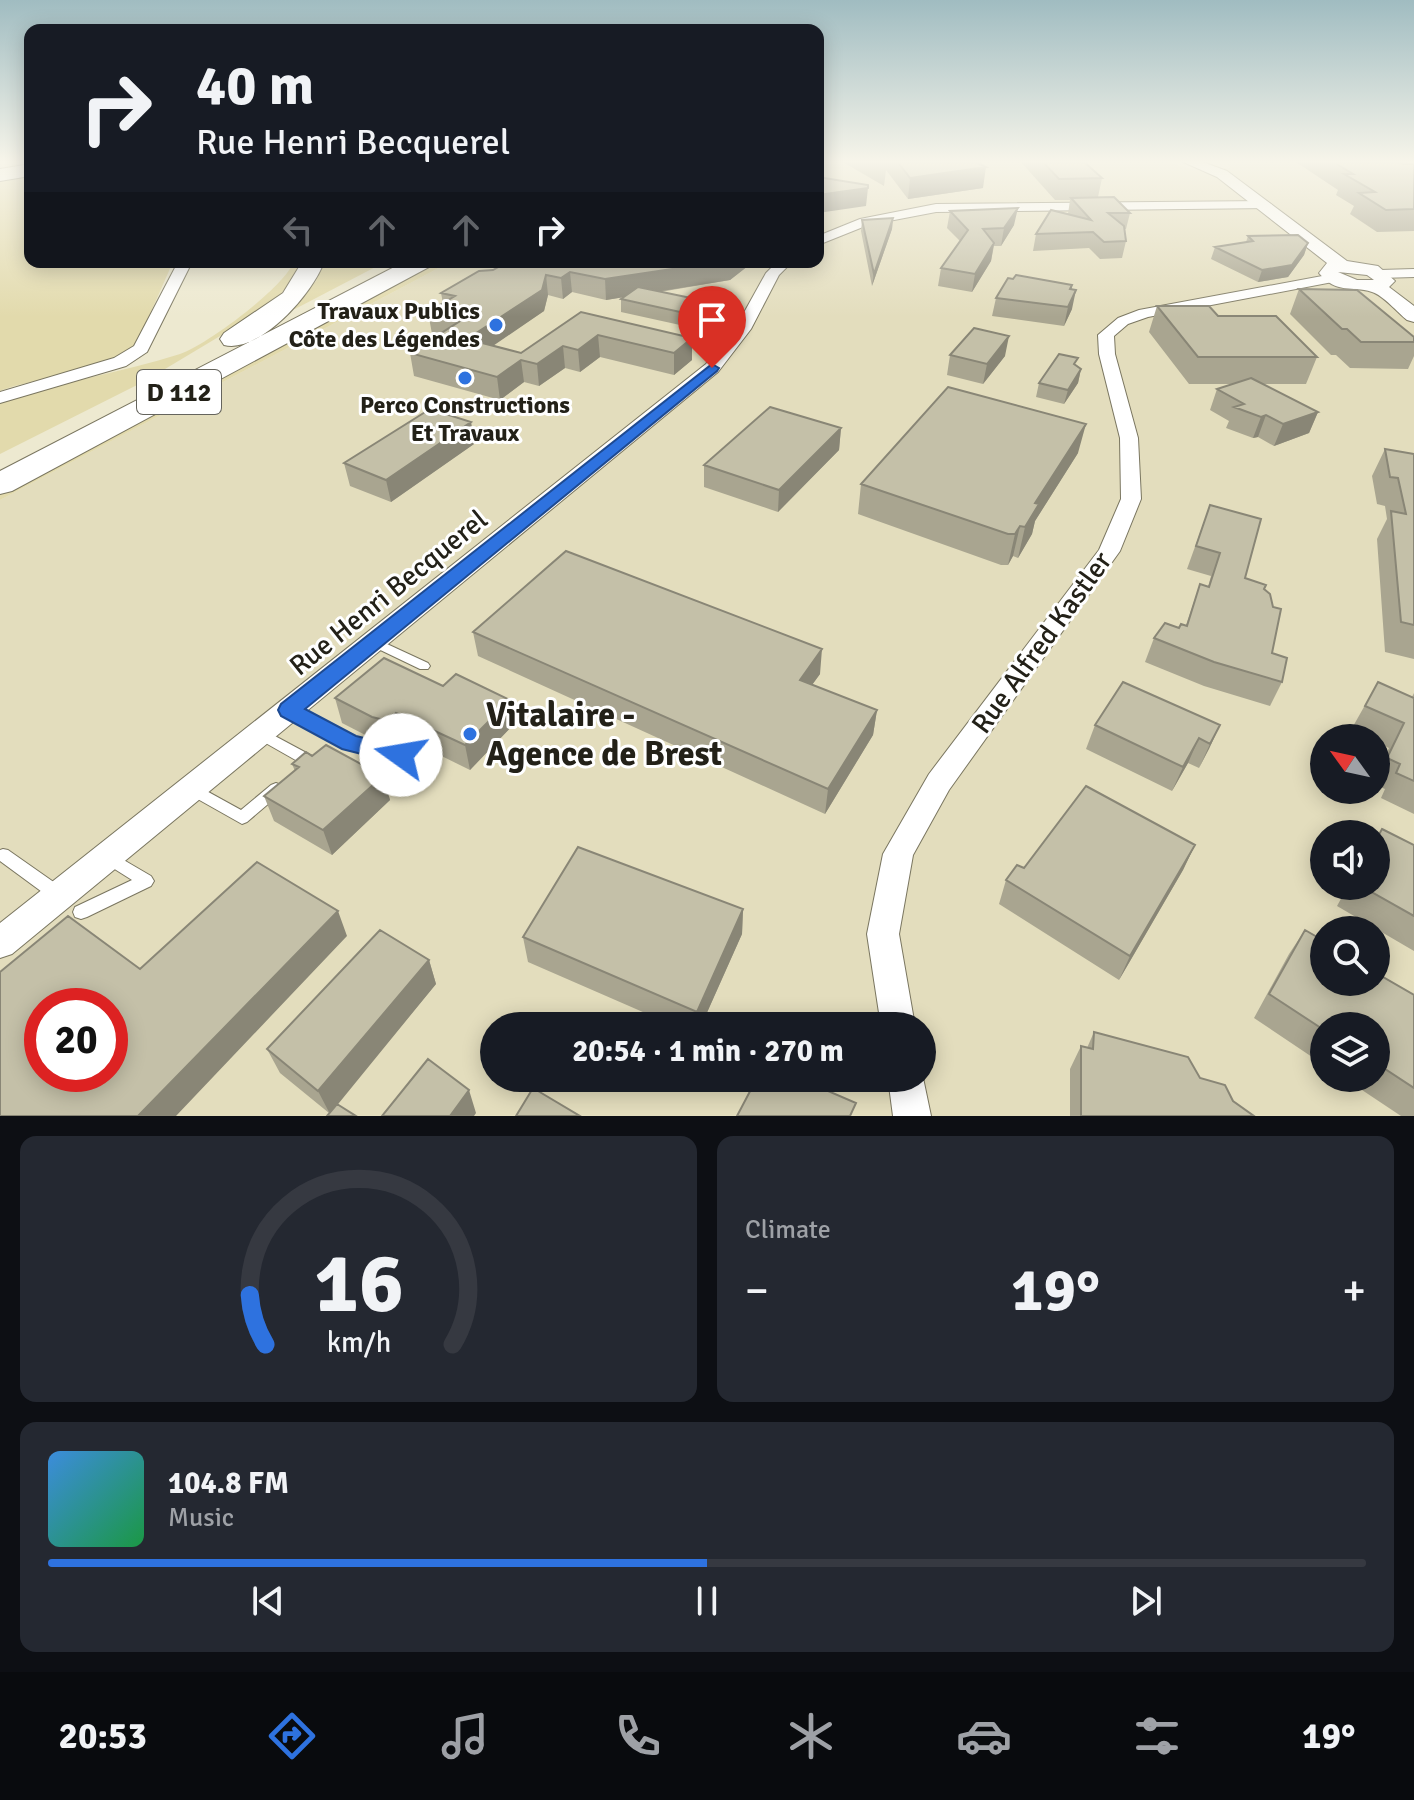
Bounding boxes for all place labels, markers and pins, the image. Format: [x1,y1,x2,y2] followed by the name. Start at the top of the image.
[678,286,746,368] pin
[289,296,480,354] place label: Travaux Publics Côte des Légendes
[487,316,505,334] marker: Travaux Publics Côte des Légendes
[456,369,474,387] marker: Perco Constructions Et Travaux
[360,390,570,448] place label: Perco Constructions Et Travaux
[486,694,723,775] place label: Vitalaire - Agence de Brest
[461,725,479,743] marker: Vitalaire - Agence de Brest

